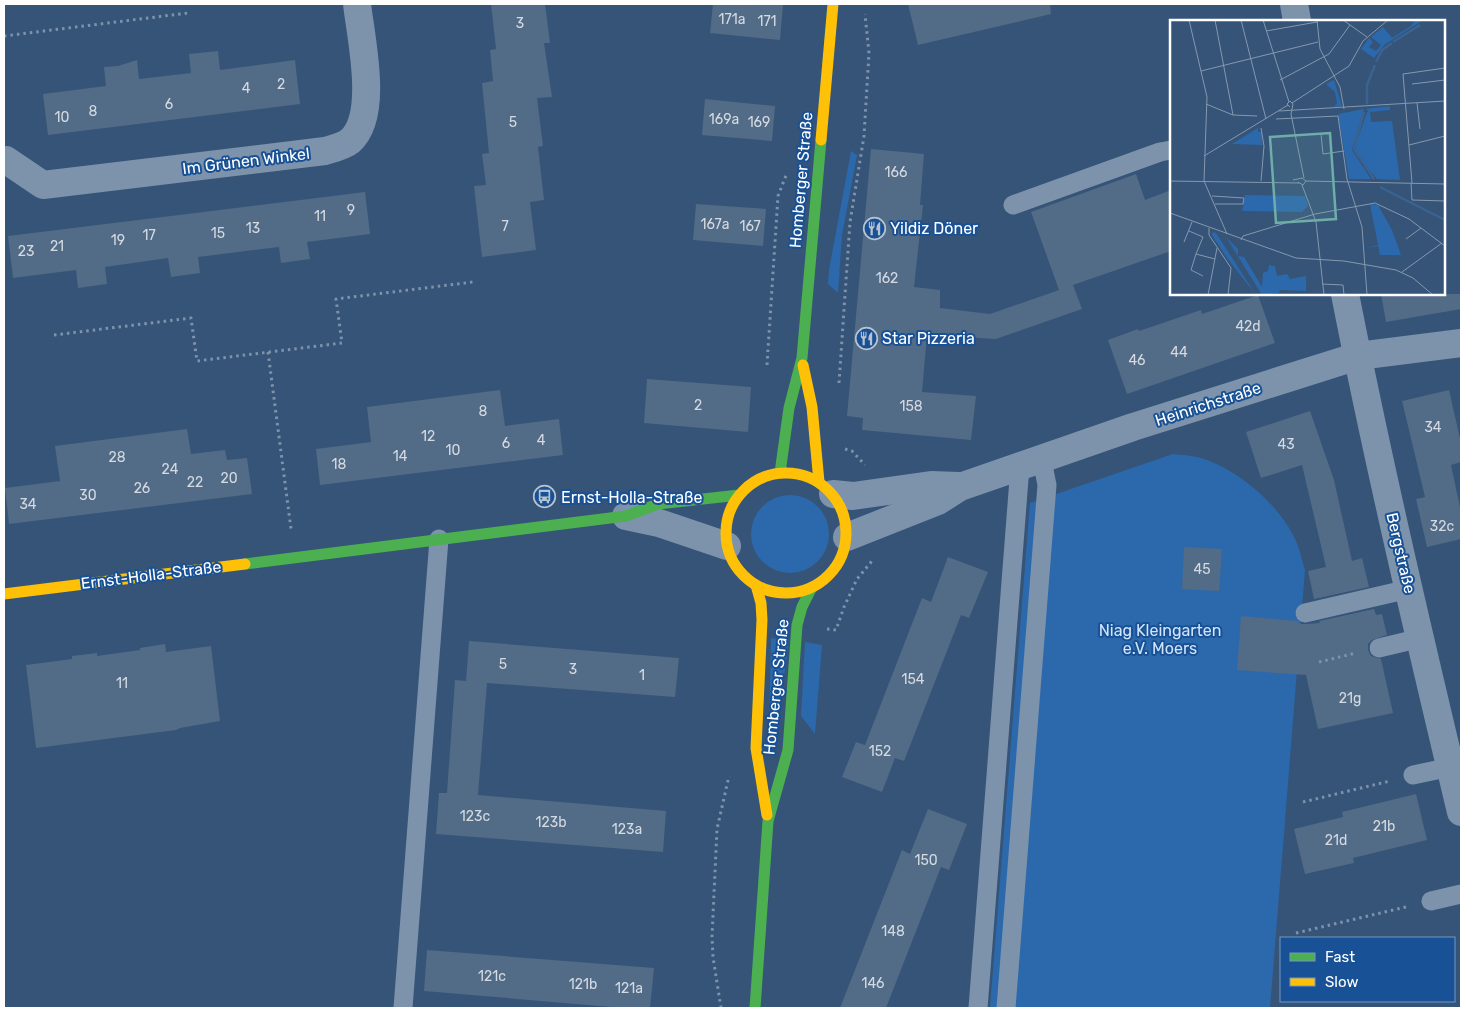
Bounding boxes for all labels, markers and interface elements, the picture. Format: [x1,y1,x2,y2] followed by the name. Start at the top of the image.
[719,11,745,28] house number: 171a
[757,13,777,30] house number: 171
[516,15,524,32] house number: 3
[1170,20,1445,295] inset map
[277,76,285,93] house number: 2
[242,80,251,97] house number: 4
[165,96,173,113] house number: 6
[89,103,98,120] house number: 8
[55,109,70,126] house number: 10
[709,111,739,128] house number: 169a
[786,111,816,249] street label: Homberger Straße
[509,114,517,131] house number: 5
[748,114,770,131] house number: 169
[181,144,311,178] street label: Im Grünen Winkel
[885,164,907,181] house number: 166
[347,202,355,219] house number: 9
[314,208,326,225] house number: 11
[701,216,729,233] house number: 167a
[862,216,886,240] restaurant icon: Yildiz Döner
[501,218,509,235] house number: 7
[739,218,761,235] house number: 167
[890,219,978,238] place label: Yildiz Döner
[246,220,260,237] house number: 13
[211,225,225,242] house number: 15
[142,227,156,244] house number: 17
[111,232,125,249] house number: 19
[50,238,64,255] house number: 21
[18,243,34,260] house number: 23
[876,270,898,287] house number: 162
[1235,318,1261,335] house number: 42d
[854,326,878,350] restaurant icon: Star Pizzeria
[882,329,975,348] place label: Star Pizzeria
[1170,344,1188,361] house number: 44
[1128,352,1146,369] house number: 46
[1153,378,1263,430] street label: Heinrichstraße
[694,397,702,414] house number: 2
[899,398,923,415] house number: 158
[479,403,488,420] house number: 8
[1424,419,1442,436] house number: 34
[421,428,435,445] house number: 12
[537,432,546,449] house number: 4
[502,435,510,452] house number: 6
[1277,436,1295,453] house number: 43
[446,442,461,459] house number: 10
[393,448,408,465] house number: 14
[108,449,126,466] house number: 28
[332,456,347,473] house number: 18
[162,461,179,478] house number: 24
[220,470,238,487] house number: 20
[187,474,203,491] house number: 22
[134,480,150,497] house number: 26
[533,485,557,509] bus stop icon: Ernst-Holla-Straße
[79,487,97,504] house number: 30
[561,488,702,507] place label: Ernst-Holla-Straße
[19,496,37,513] house number: 34
[1382,511,1420,595] street label: Bergstraße
[1430,518,1454,535] house number: 32c
[80,557,222,593] street label: Ernst-Holla-Straße
[1193,561,1211,578] house number: 45
[759,618,793,756] street label: Homberger Straße
[1099,621,1221,658] park label: Niag Kleingarten e.V. Moers
[499,656,507,673] house number: 5
[569,661,577,678] house number: 3
[639,667,645,684] house number: 1
[901,671,925,688] house number: 154
[116,675,128,692] house number: 11
[1339,690,1361,707] house number: 21g
[869,743,891,760] house number: 152
[460,808,490,825] house number: 123c
[536,814,566,831] house number: 123b
[1373,818,1395,835] house number: 21b
[612,821,642,838] house number: 123a
[1325,832,1347,849] house number: 21d
[914,852,938,869] house number: 150
[881,923,905,940] house number: 148
[1280,937,1455,1002] legend
[1325,948,1355,966] text: Fast
[478,968,506,985] house number: 121c
[1325,973,1358,991] text: Slow
[861,975,885,992] house number: 146
[569,976,597,993] house number: 121b
[615,980,643,997] house number: 121a

